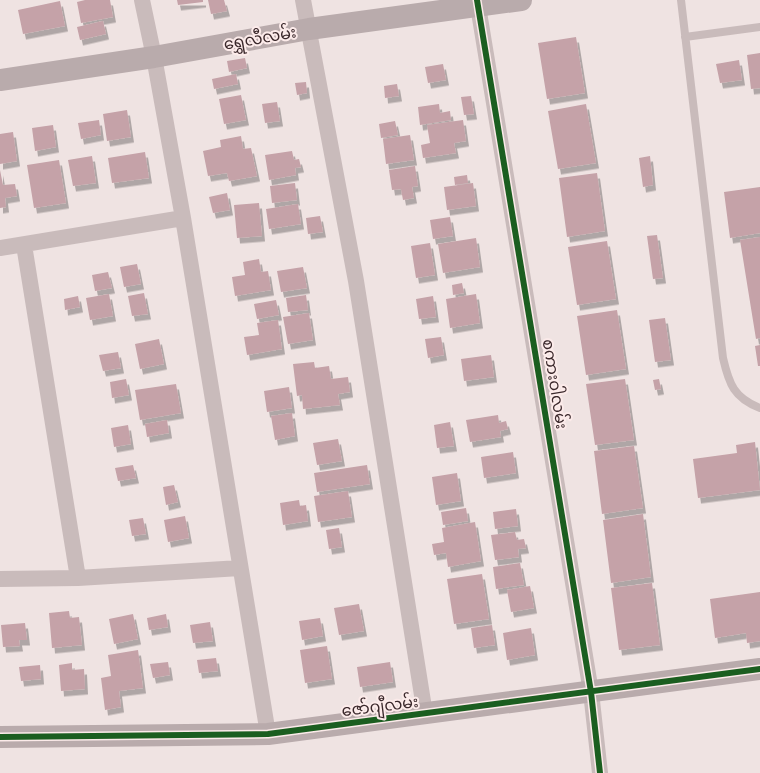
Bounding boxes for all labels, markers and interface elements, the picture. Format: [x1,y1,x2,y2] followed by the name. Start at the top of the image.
[222,20,298,58] street label: ရွှေလီလမ်း
[538,337,573,430] street label: စကားဝါလမ်း
[340,690,420,724] street label: ဇော်ဂျီလမ်း

